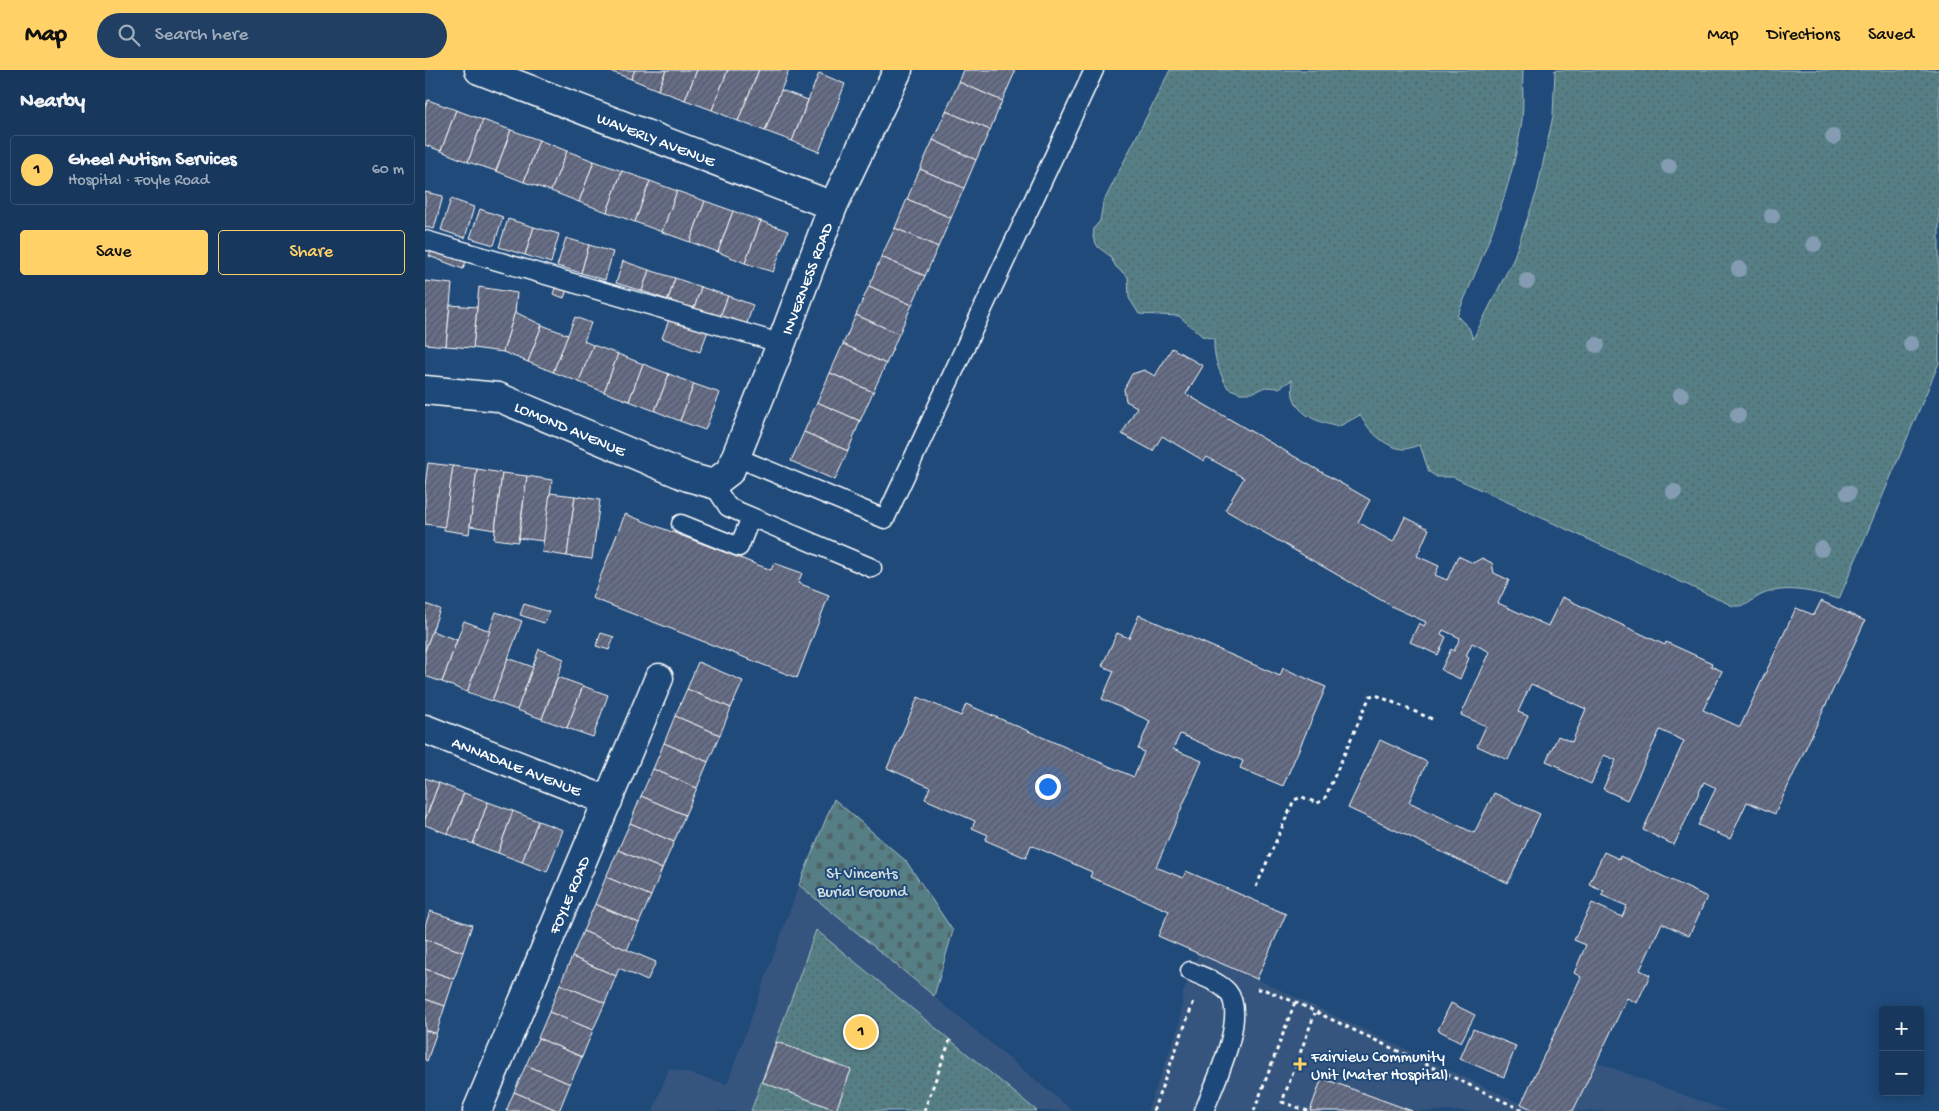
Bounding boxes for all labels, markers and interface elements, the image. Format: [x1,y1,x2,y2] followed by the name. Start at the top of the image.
[97,13,447,58] search box
[25,21,67,50] text: Map
[115,21,143,49] icon: search
[155,24,248,47] text: Search here
[1707,25,1739,46] text: Map
[1767,25,1840,46] text: Directions
[1868,25,1914,46] text: Saved
[20,90,85,115] text: Nearby
[593,110,718,173] street label: WAVERLY AVENUE
[68,149,237,172] text: Gheel Autism Services
[34,161,40,180] text: 1
[372,161,404,180] text: 60 m
[68,172,209,191] text: Hospital · Foyle Road
[779,220,839,338] street label: INVERNESS ROAD
[20,230,208,275] button: Save
[218,230,405,275] button: Share
[511,399,629,463] street label: LOMOND AVENUE
[449,735,584,803] street label: ANNADALE AVENUE
[1035,774,1061,800] your location
[546,853,596,938] street label: FOYLE ROAD
[816,866,908,903] park label: St Vincents Burial Ground
[1879,1006,1924,1096] map controls
[1879,1006,1924,1051] button: +
[845,1013,877,1051] pin: 1
[1310,1049,1449,1086] place label: Fairview Community Unit (Mater Hospital)
[1879,1051,1924,1096] button: −
[1293,1057,1307,1071] marker: Fairview Community Unit (Mater Hospital)

